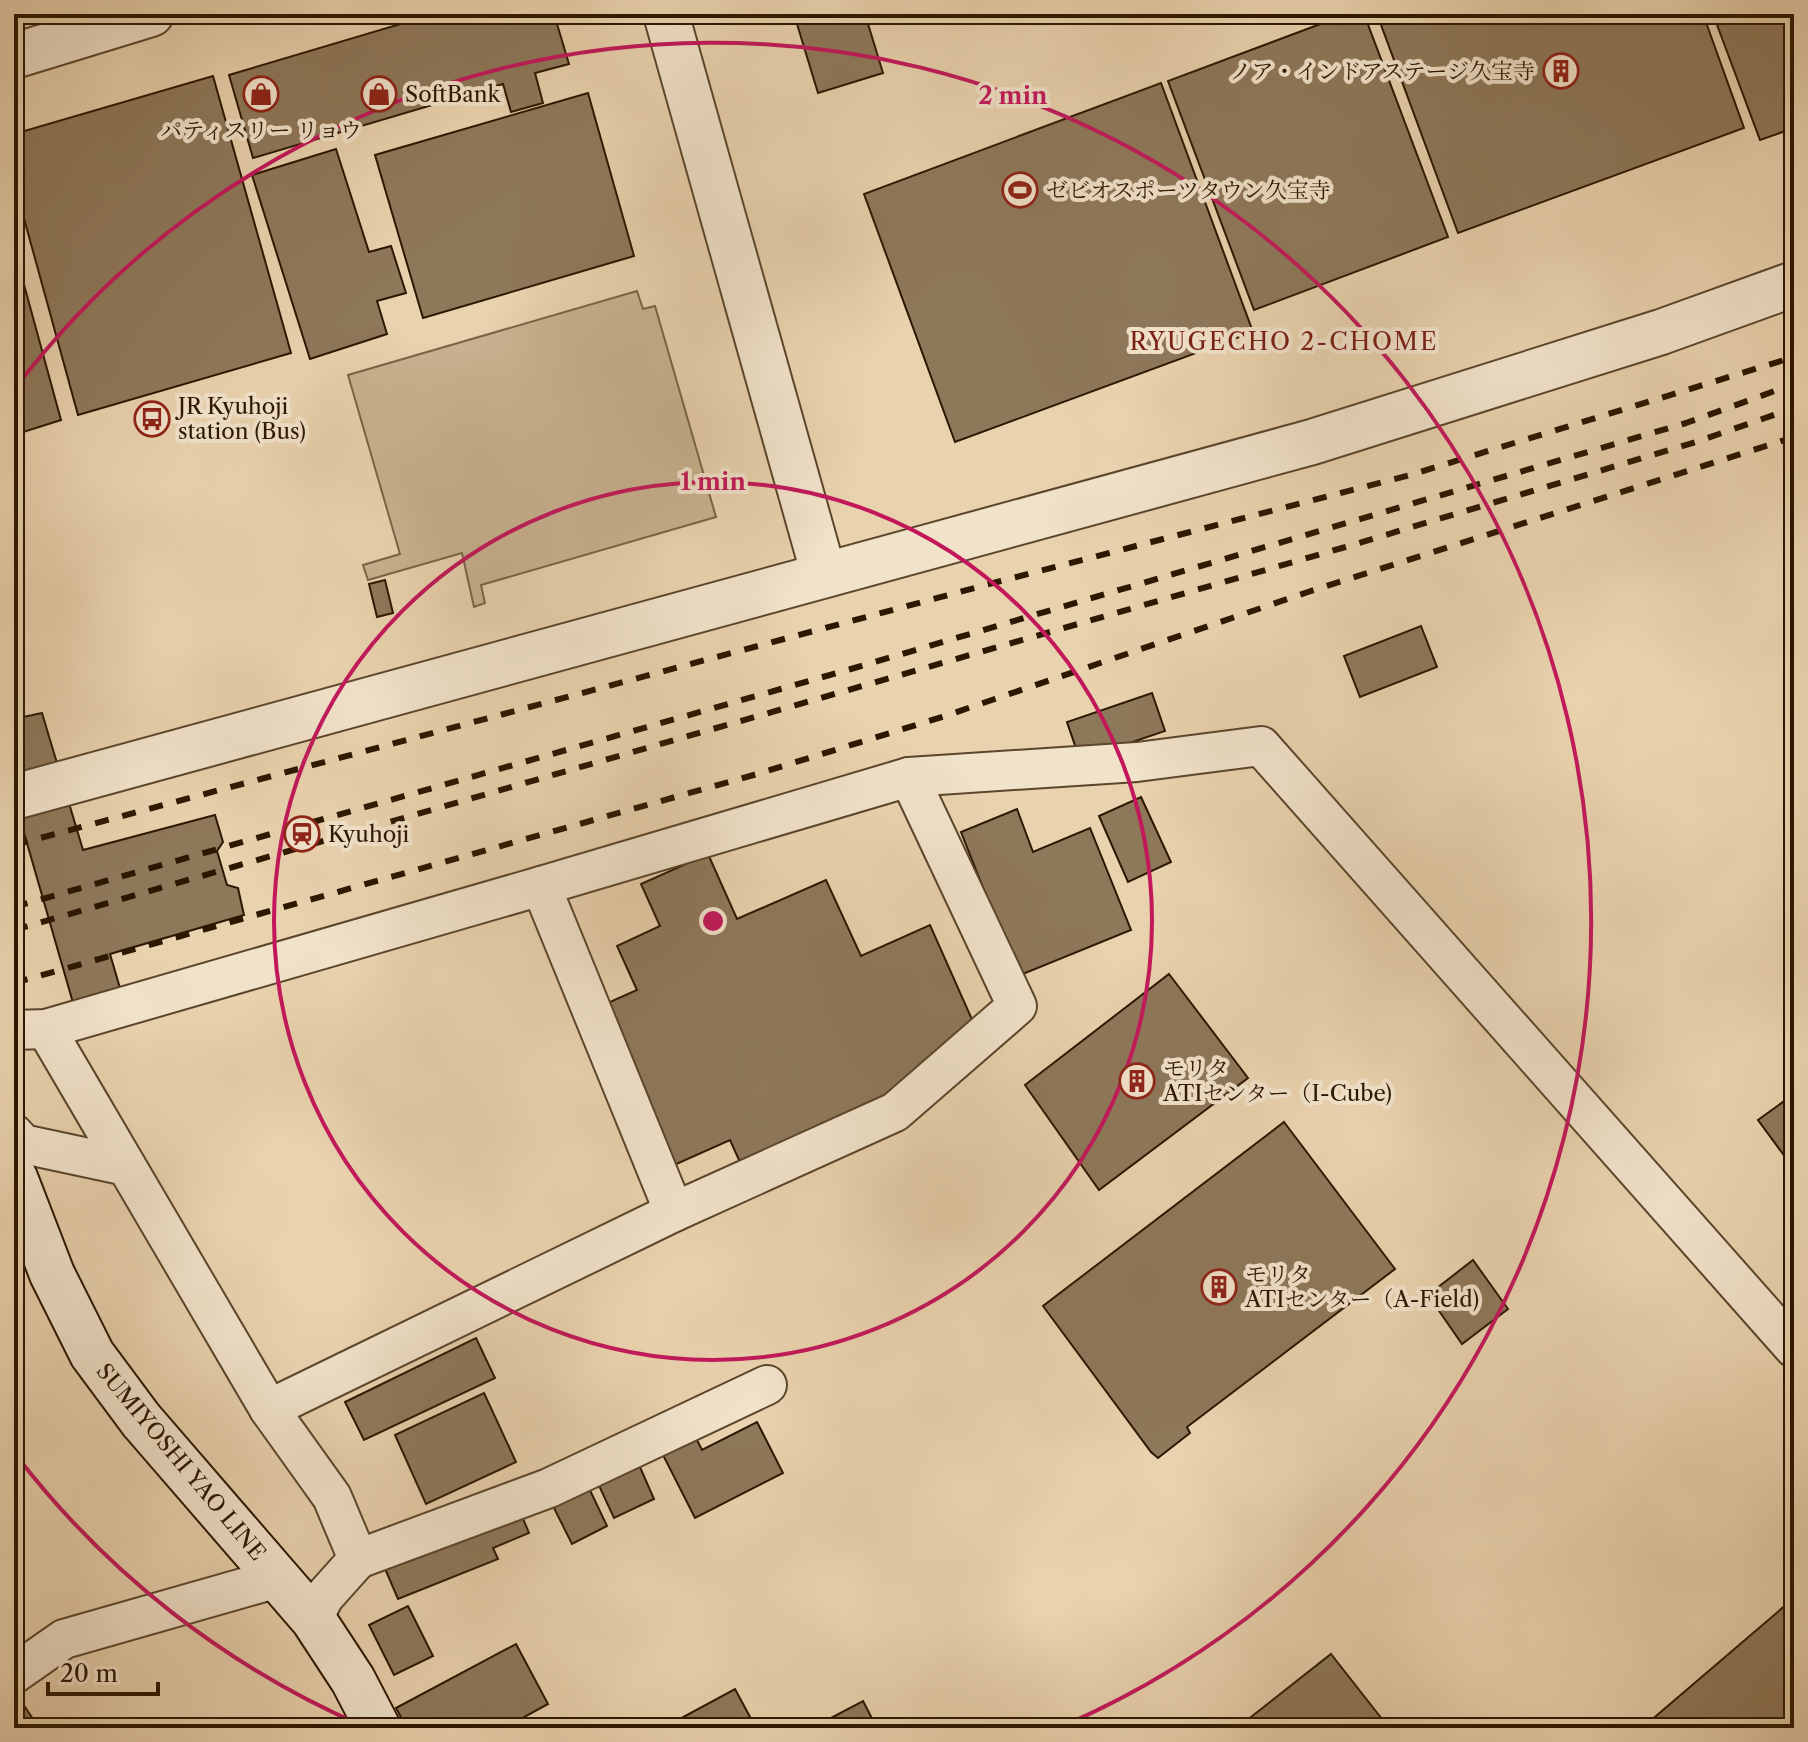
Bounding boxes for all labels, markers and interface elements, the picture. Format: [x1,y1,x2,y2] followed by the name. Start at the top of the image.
[1542,52,1580,90] building icon: ノア・インドアステージ久宝寺
[1229,58,1535,85] place label: ノア・インドアステージ久宝寺
[242,75,280,113] shop icon: パティスリー リョウ
[360,75,398,113] shop icon: SoftBank
[405,81,502,108] place label: SoftBank
[978,81,1048,110] text: 2 min
[160,117,362,144] place label: パティスリー リョウ
[1001,171,1039,209] sports icon: ゼビオスポーツタウン久宝寺
[1046,177,1331,204] place label: ゼビオスポーツタウン久宝寺
[1129,327,1439,356] district label: RYUGECHO 2-CHOME
[175,393,306,445] place label: JR Kyuhoji station (Bus)
[133,400,171,438] bus stop icon: JR Kyuhoji station (Bus)
[680,467,746,496] text: 1 min
[283,815,321,853] station icon: Kyuhoji
[328,821,409,848] place label: Kyuhoji
[699,907,727,935] centre of rings
[1162,1055,1392,1107] place label: モリタ ATIセンター（I-Cube)
[1118,1062,1156,1100] building icon: モリタ ATIセンター（I-Cube)
[1244,1261,1479,1313] place label: モリタ ATIセンター（A-Field)
[1200,1268,1238,1306] building icon: モリタ ATIセンター（A-Field)
[91,1358,271,1566] street label: SUMIYOSHI YAO LINE
[48,1646,158,1696] scale bar
[60,1659,118,1688] text: 20 m

